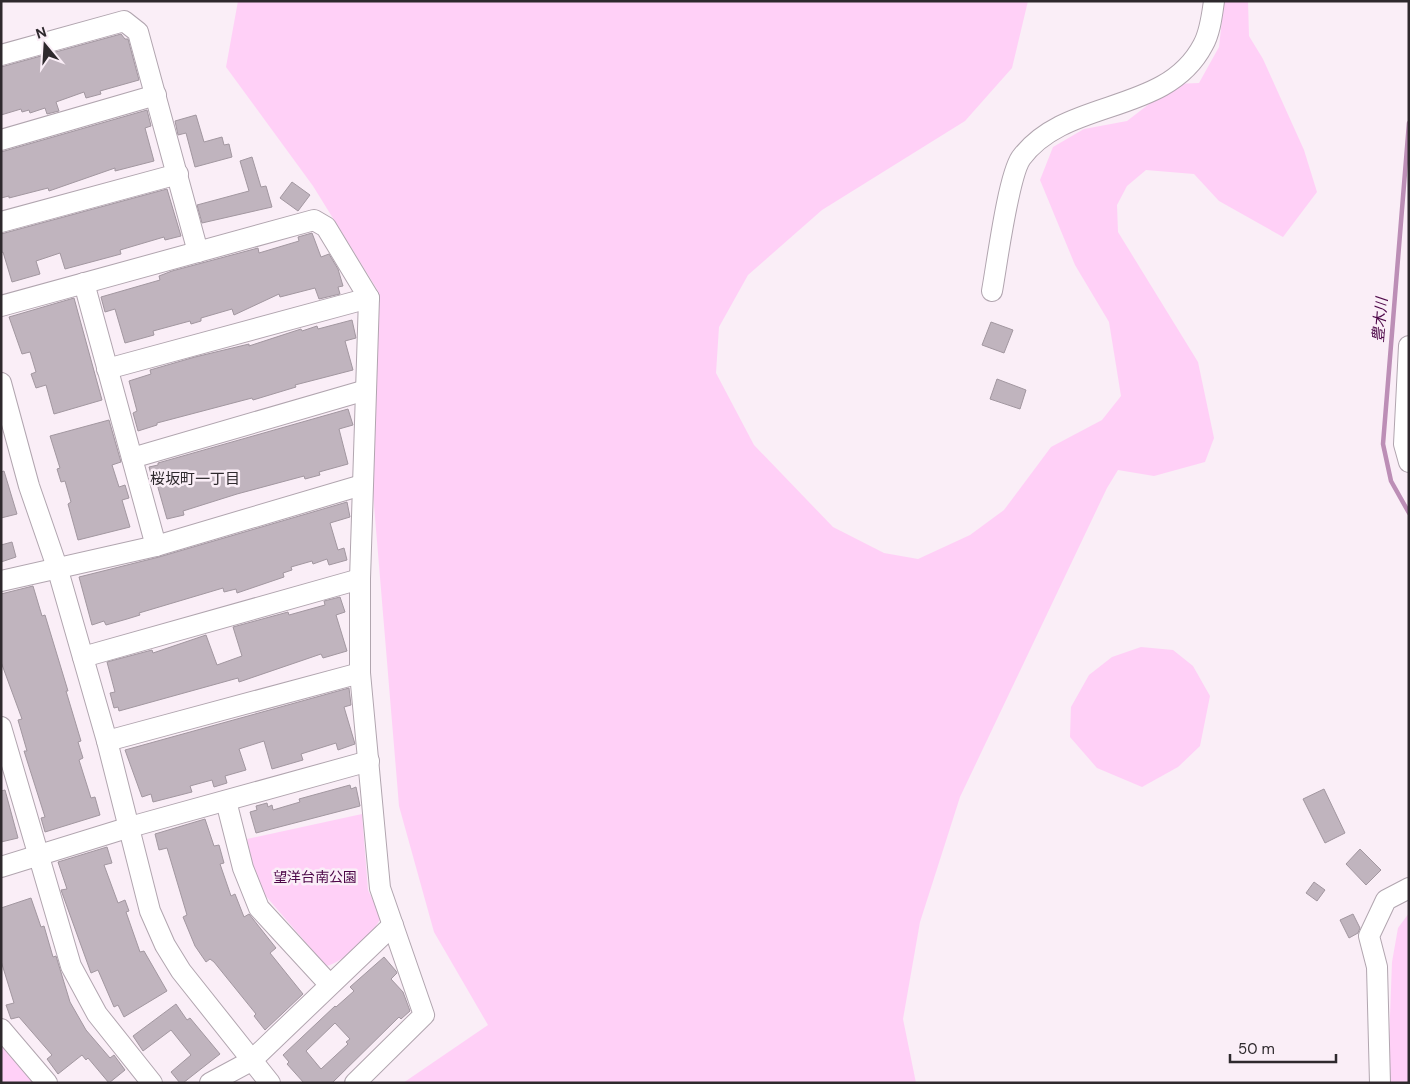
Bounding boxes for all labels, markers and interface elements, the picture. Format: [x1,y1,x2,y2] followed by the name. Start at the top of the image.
[20,20,70,70] north arrow
[33,22,49,43] text: N
[1368,295,1392,343] water label: 豊木川
[150,469,240,489] district label: 桜坂町一丁目
[273,868,357,886] park label: 望洋台南公園
[1230,1032,1336,1064] scale bar
[1238,1039,1275,1059] text: 50 m

